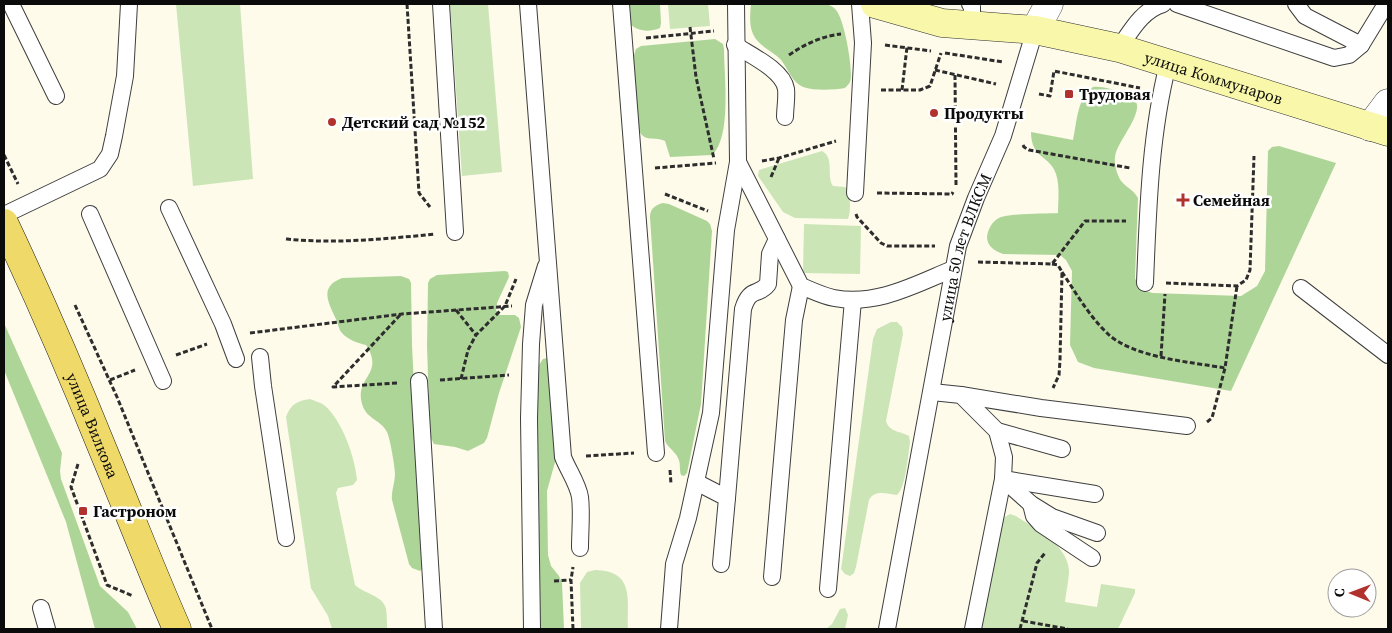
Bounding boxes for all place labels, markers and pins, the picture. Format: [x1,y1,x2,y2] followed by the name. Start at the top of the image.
[1079,83,1151,105] place label: Трудовая
[1063,88,1075,100] marker: Трудовая
[944,102,1024,124] place label: Продукты
[928,107,940,119] marker: Продукты
[342,111,485,133] place label: Детский сад №152
[326,116,338,128] marker: Детский сад №152
[1193,189,1270,211] place label: Семейная
[1177,194,1189,206] marker: Семейная
[93,500,177,522] place label: Гастроном
[77,505,89,517] marker: Гастроном

